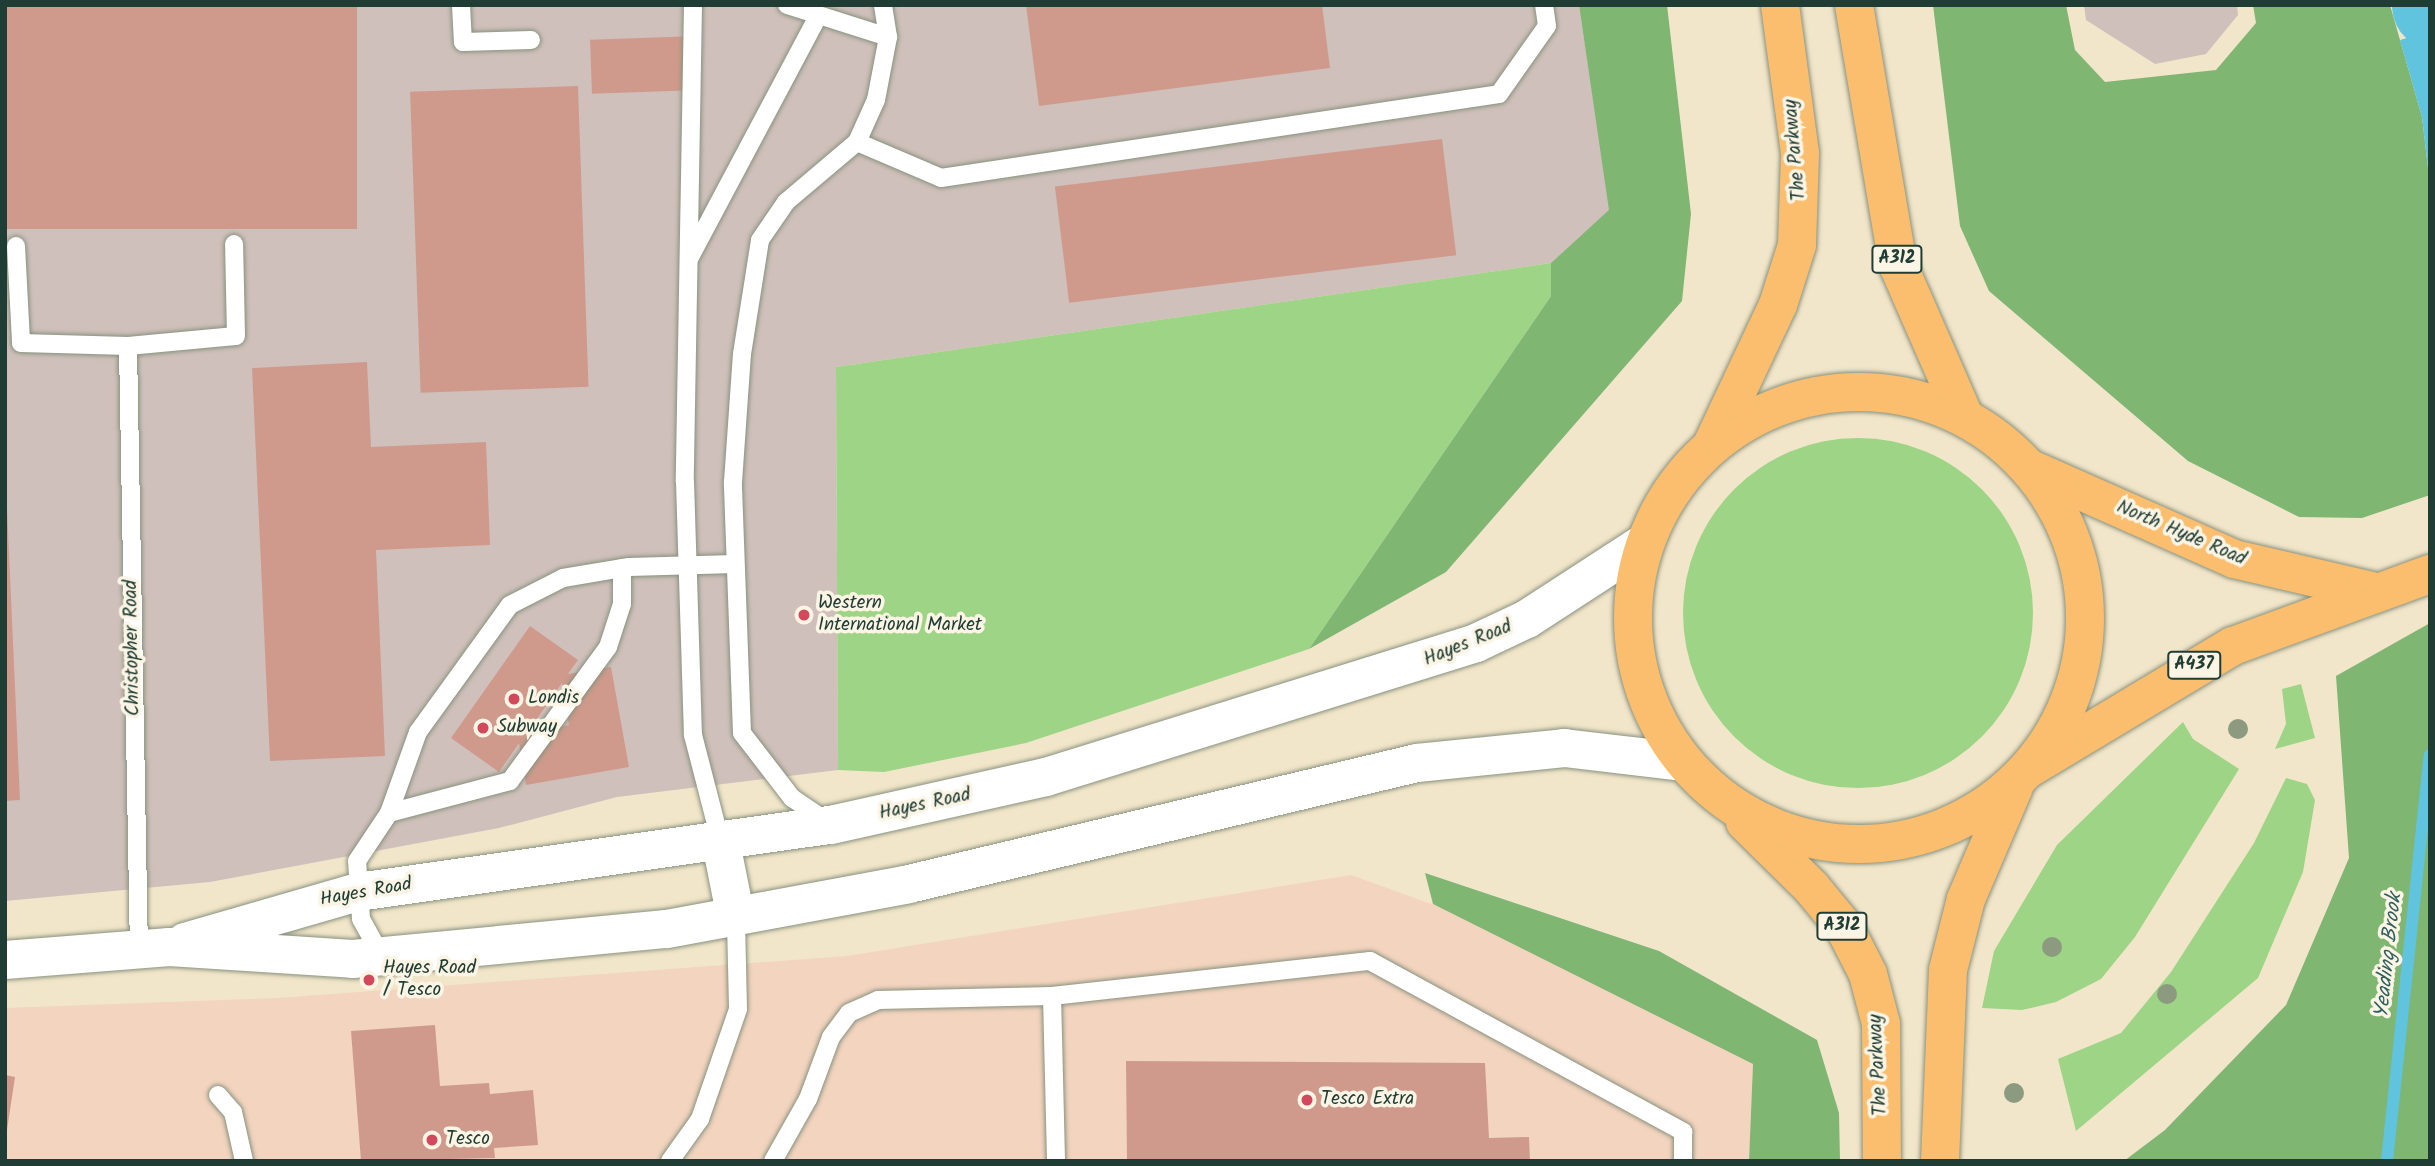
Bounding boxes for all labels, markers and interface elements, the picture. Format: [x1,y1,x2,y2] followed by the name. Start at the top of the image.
[1780,98,1812,202] street label: The Parkway
[1871,244,1923,274] road number: A312
[2113,496,2249,572] street label: North Hyde Road
[120,580,146,716] street label: Christopher Road
[818,593,982,637] place label: Western International Market
[796,607,812,623] marker: Western International Market
[1421,616,1515,672] street label: Hayes Road
[2166,650,2222,680] road number: A437
[528,688,579,710] place label: Londis
[506,691,522,707] marker: Londis
[497,717,557,739] place label: Subway
[475,720,491,736] marker: Subway
[877,784,973,826] street label: Hayes Road
[318,874,414,912] street label: Hayes Road
[2370,892,2408,1020] water label: Yeading Brook
[1816,911,1868,940] road number: A312
[383,958,476,1002] place label: Hayes Road / Tesco
[361,972,377,988] marker: Hayes Road / Tesco
[1865,1014,1893,1116] street label: The Parkway
[1321,1089,1414,1111] place label: Tesco Extra
[1299,1092,1315,1108] marker: Tesco Extra
[446,1129,490,1151] place label: Tesco
[424,1132,440,1148] marker: Tesco

